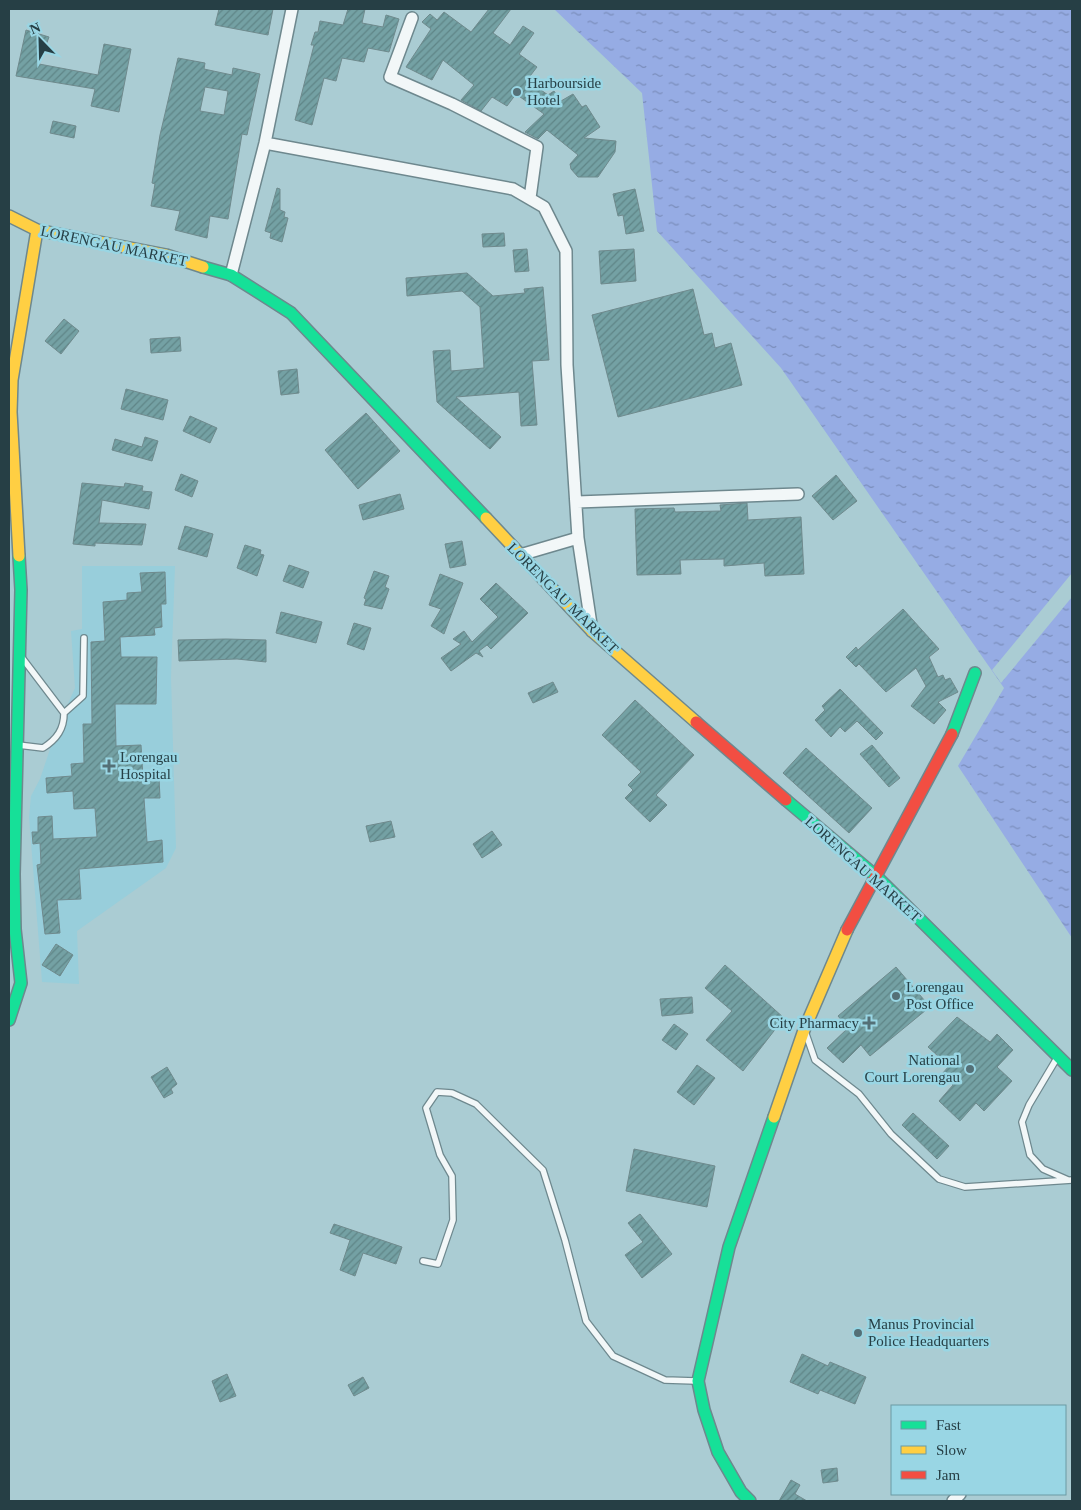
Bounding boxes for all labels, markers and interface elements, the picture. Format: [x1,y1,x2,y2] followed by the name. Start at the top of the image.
[15,15,65,65] north arrow
[28,20,43,37] text: N
[527,75,601,108] place label: Harbourside Hotel
[511,86,523,98] marker: Harbourside Hotel
[39,223,189,269] street label: LORENGAU MARKET
[504,539,622,657] street label: LORENGAU MARKET
[120,749,178,782] place label: Lorengau Hospital
[102,759,116,773] marker: Lorengau Hospital
[802,813,924,925] street label: LORENGAU MARKET
[906,979,974,1012] place label: Lorengau Post Office
[890,990,902,1002] marker: Lorengau Post Office
[769,1015,859,1031] place label: City Pharmacy
[863,1017,875,1029] marker: City Pharmacy
[865,1052,961,1085] place label: National Court Lorengau
[964,1063,976,1075] marker: National Court Lorengau
[868,1316,989,1349] place label: Manus Provincial Police Headquarters
[852,1327,864,1339] marker: Manus Provincial Police Headquarters
[891,1405,1066,1495] legend
[936,1417,962,1433] text: Fast
[936,1442,967,1458] text: Slow
[936,1467,960,1483] text: Jam

